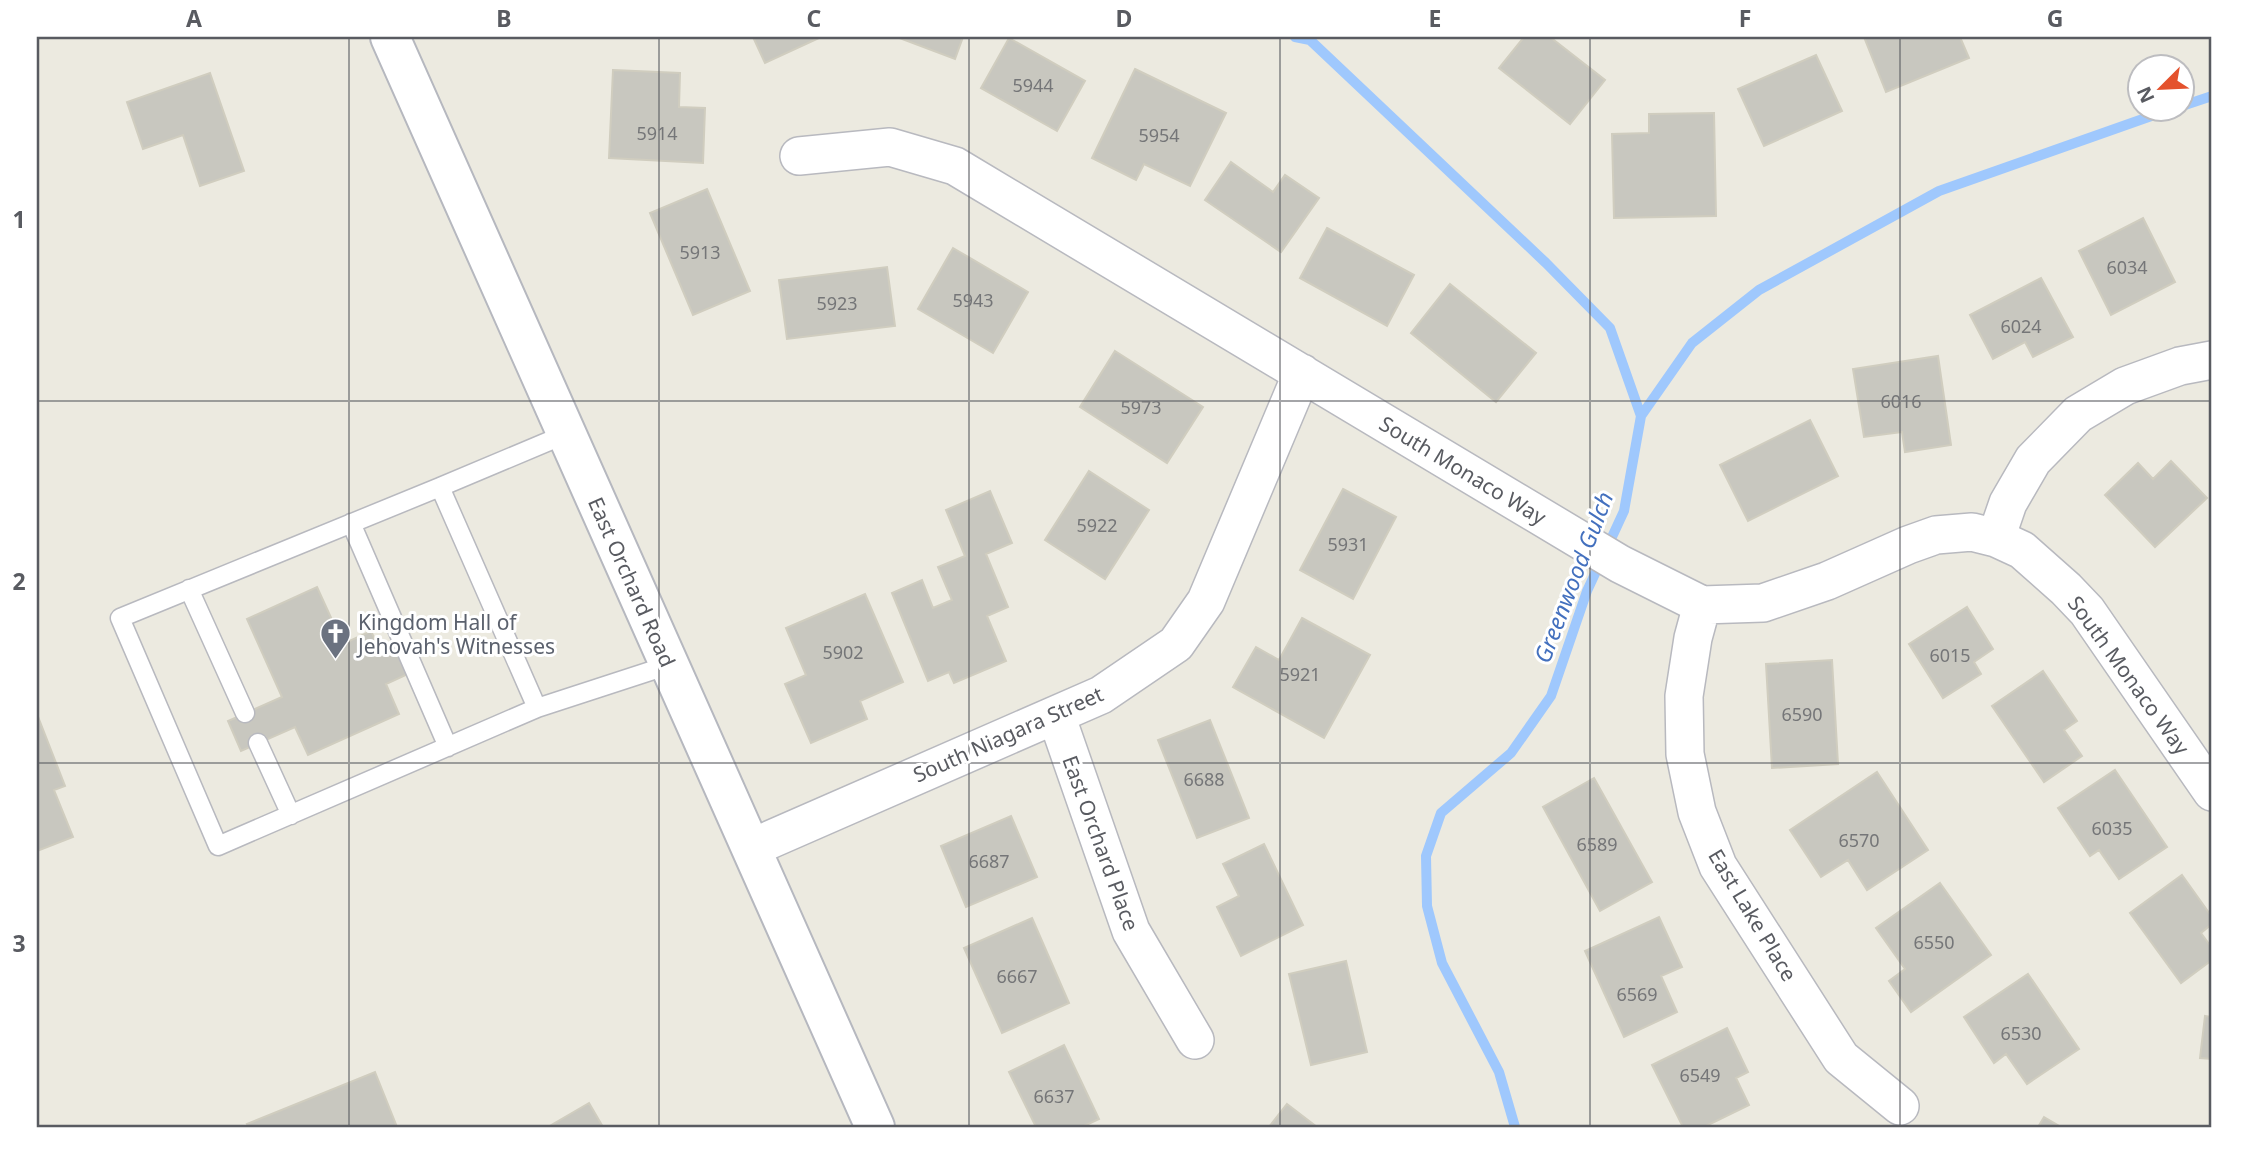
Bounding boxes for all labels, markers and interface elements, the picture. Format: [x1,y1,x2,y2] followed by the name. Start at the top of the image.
[186,2,202,34] text: A
[496,2,512,34] text: B
[807,2,822,34] text: C
[1116,2,1132,34] text: D
[1429,2,1441,34] text: E
[1739,2,1751,34] text: F
[2047,2,2063,34] text: G
[2126,52,2196,122] north arrow
[1012,73,1054,97] house number: 5944
[2130,83,2160,107] text: N
[636,121,678,145] house number: 5914
[1138,123,1180,147] house number: 5954
[12,203,26,235] text: 1
[679,240,721,264] house number: 5913
[2106,255,2148,279] house number: 6034
[952,288,994,312] house number: 5943
[816,291,858,315] house number: 5923
[2000,314,2042,338] house number: 6024
[1880,389,1922,413] house number: 6016
[1120,395,1162,419] house number: 5973
[1375,409,1552,531] street label: South Monaco Way
[1526,487,1620,667] water label: Greenwood Gulch
[582,493,682,671] street label: East Orchard Road
[1076,513,1118,537] house number: 5922
[1327,532,1369,556] house number: 5931
[12,565,26,597] text: 2
[2062,590,2196,760] street label: South Monaco Way
[356,608,555,660] place label: Kingdom Hall of Jehovah's Witnesses
[318,617,352,661] church icon: Kingdom Hall of Jehovah's Witnesses
[822,640,864,664] house number: 5902
[1929,643,1971,667] house number: 6015
[1279,662,1321,686] house number: 5921
[909,679,1108,789] street label: South Niagara Street
[1781,702,1823,726] house number: 6590
[1056,752,1146,934] street label: East Orchard Place
[1183,767,1225,791] house number: 6688
[2091,816,2133,840] house number: 6035
[1838,828,1880,852] house number: 6570
[1576,832,1618,856] house number: 6589
[1702,844,1804,986] street label: East Lake Place
[968,849,1010,873] house number: 6687
[12,927,26,959] text: 3
[1913,930,1955,954] house number: 6550
[996,964,1038,988] house number: 6667
[1616,982,1658,1006] house number: 6569
[2000,1021,2042,1045] house number: 6530
[1679,1063,1721,1087] house number: 6549
[1033,1084,1075,1108] house number: 6637

